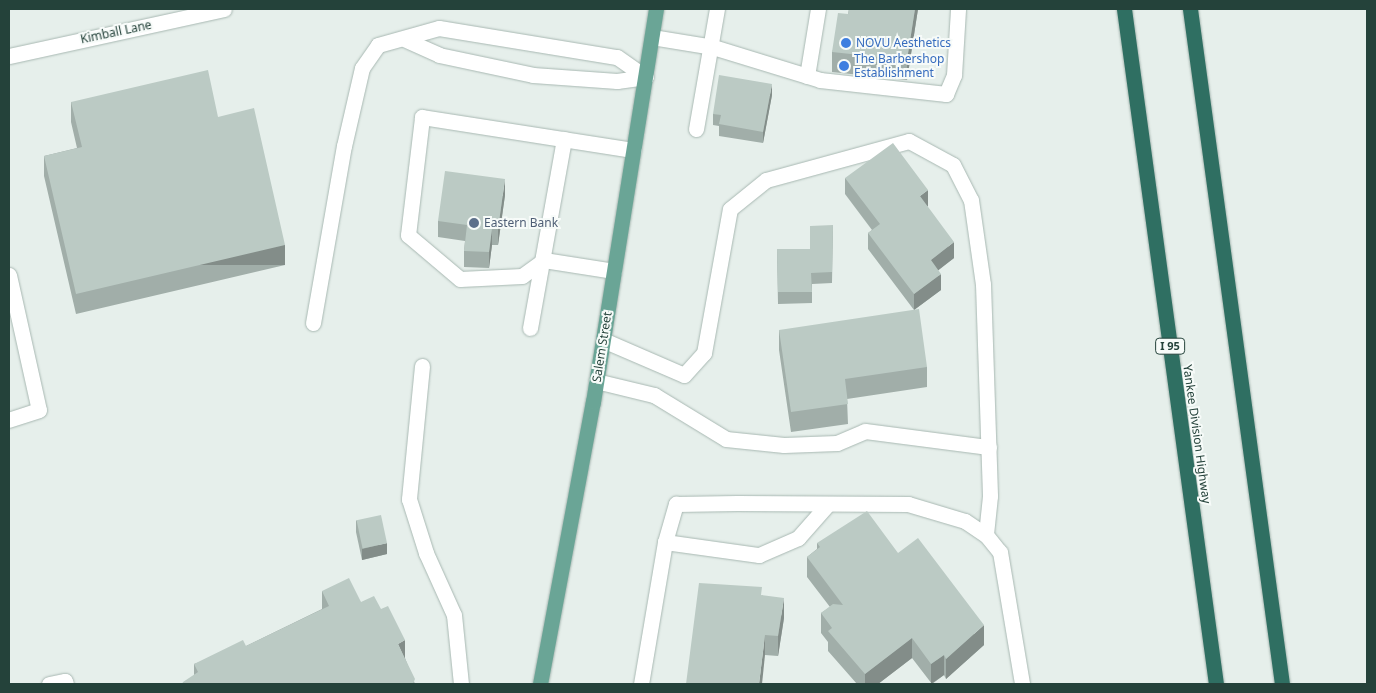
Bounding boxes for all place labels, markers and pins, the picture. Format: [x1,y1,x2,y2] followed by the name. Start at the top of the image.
[856,36,951,50] place label: NOVU Aesthetics
[840,37,852,49] marker: NOVU Aesthetics
[854,52,944,80] place label: The Barbershop Establishment
[838,60,850,72] marker: The Barbershop Establishment
[484,216,558,230] place label: Eastern Bank
[468,217,480,229] marker: Eastern Bank

